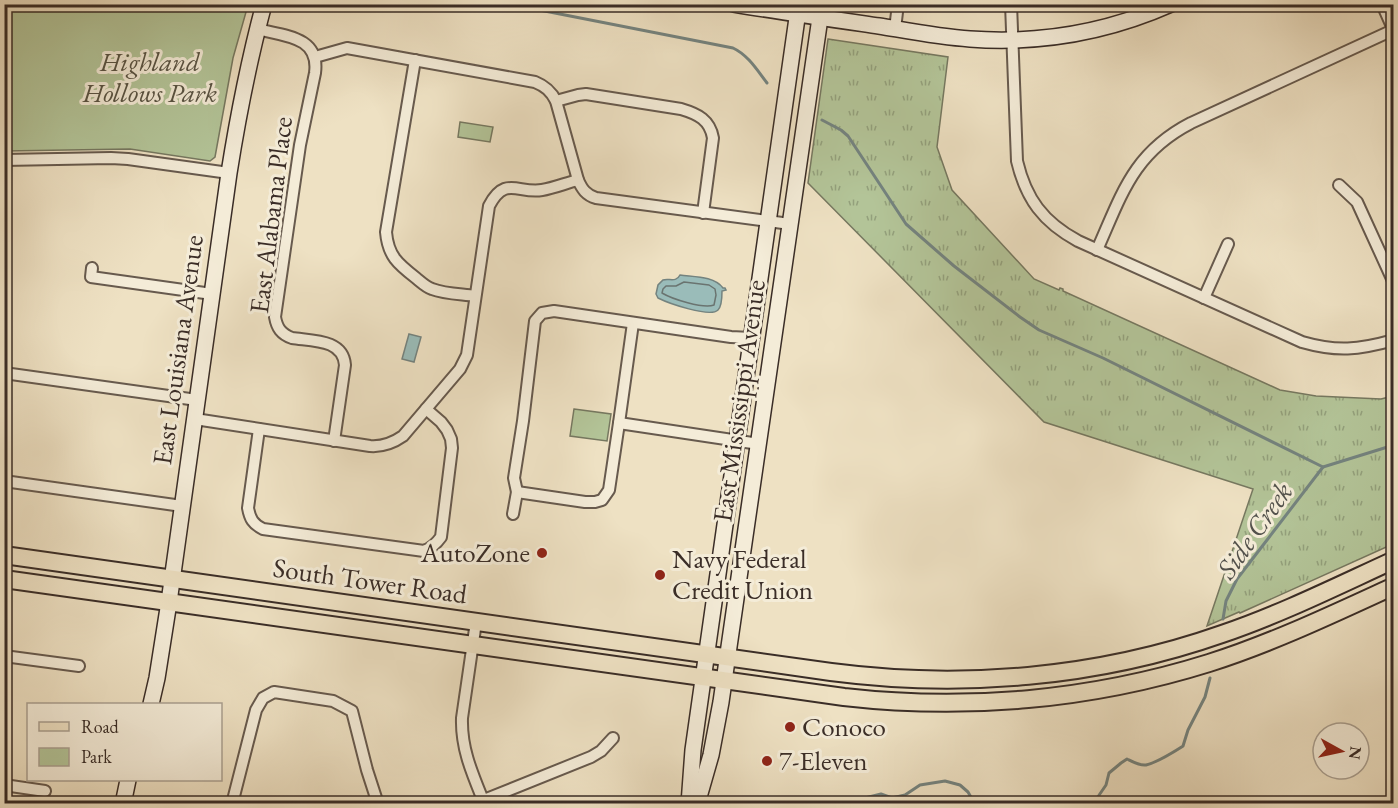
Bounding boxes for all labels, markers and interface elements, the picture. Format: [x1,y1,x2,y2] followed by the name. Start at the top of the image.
[82,44,217,110] park label: Highland Hollows Park
[241,114,300,315] street label: East Alabama Place
[144,233,211,467] street label: East Louisiana Avenue
[704,277,773,524] street label: East Mississippi Avenue
[1207,475,1300,586] water label: Side Creek
[420,535,530,570] place label: AutoZone
[672,541,813,607] place label: Navy Federal Credit Union
[535,546,549,560] marker: AutoZone
[271,550,470,611] street label: South Tower Road
[653,568,667,582] marker: Navy Federal Credit Union
[27,703,222,781] legend
[802,709,886,744] place label: Conoco
[81,715,120,738] text: Road
[783,720,797,734] marker: Conoco
[1311,721,1371,781] north arrow
[779,743,868,778] place label: 7-Eleven
[81,745,112,768] text: Park
[1344,745,1367,761] text: N
[760,754,774,768] marker: 7-Eleven

